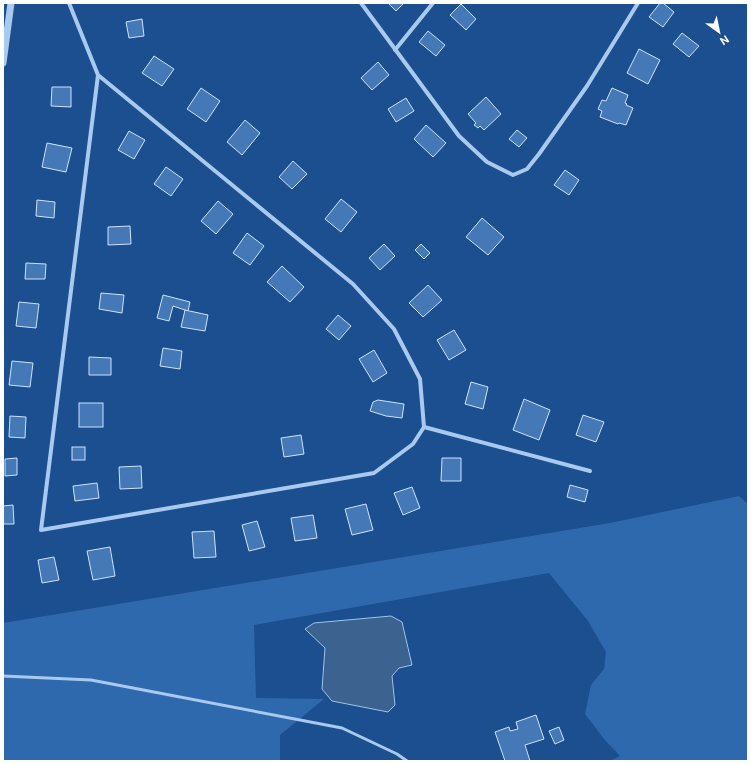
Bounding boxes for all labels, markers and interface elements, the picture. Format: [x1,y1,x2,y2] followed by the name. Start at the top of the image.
[699,12,739,52] north arrow
[717,32,732,48] text: N

